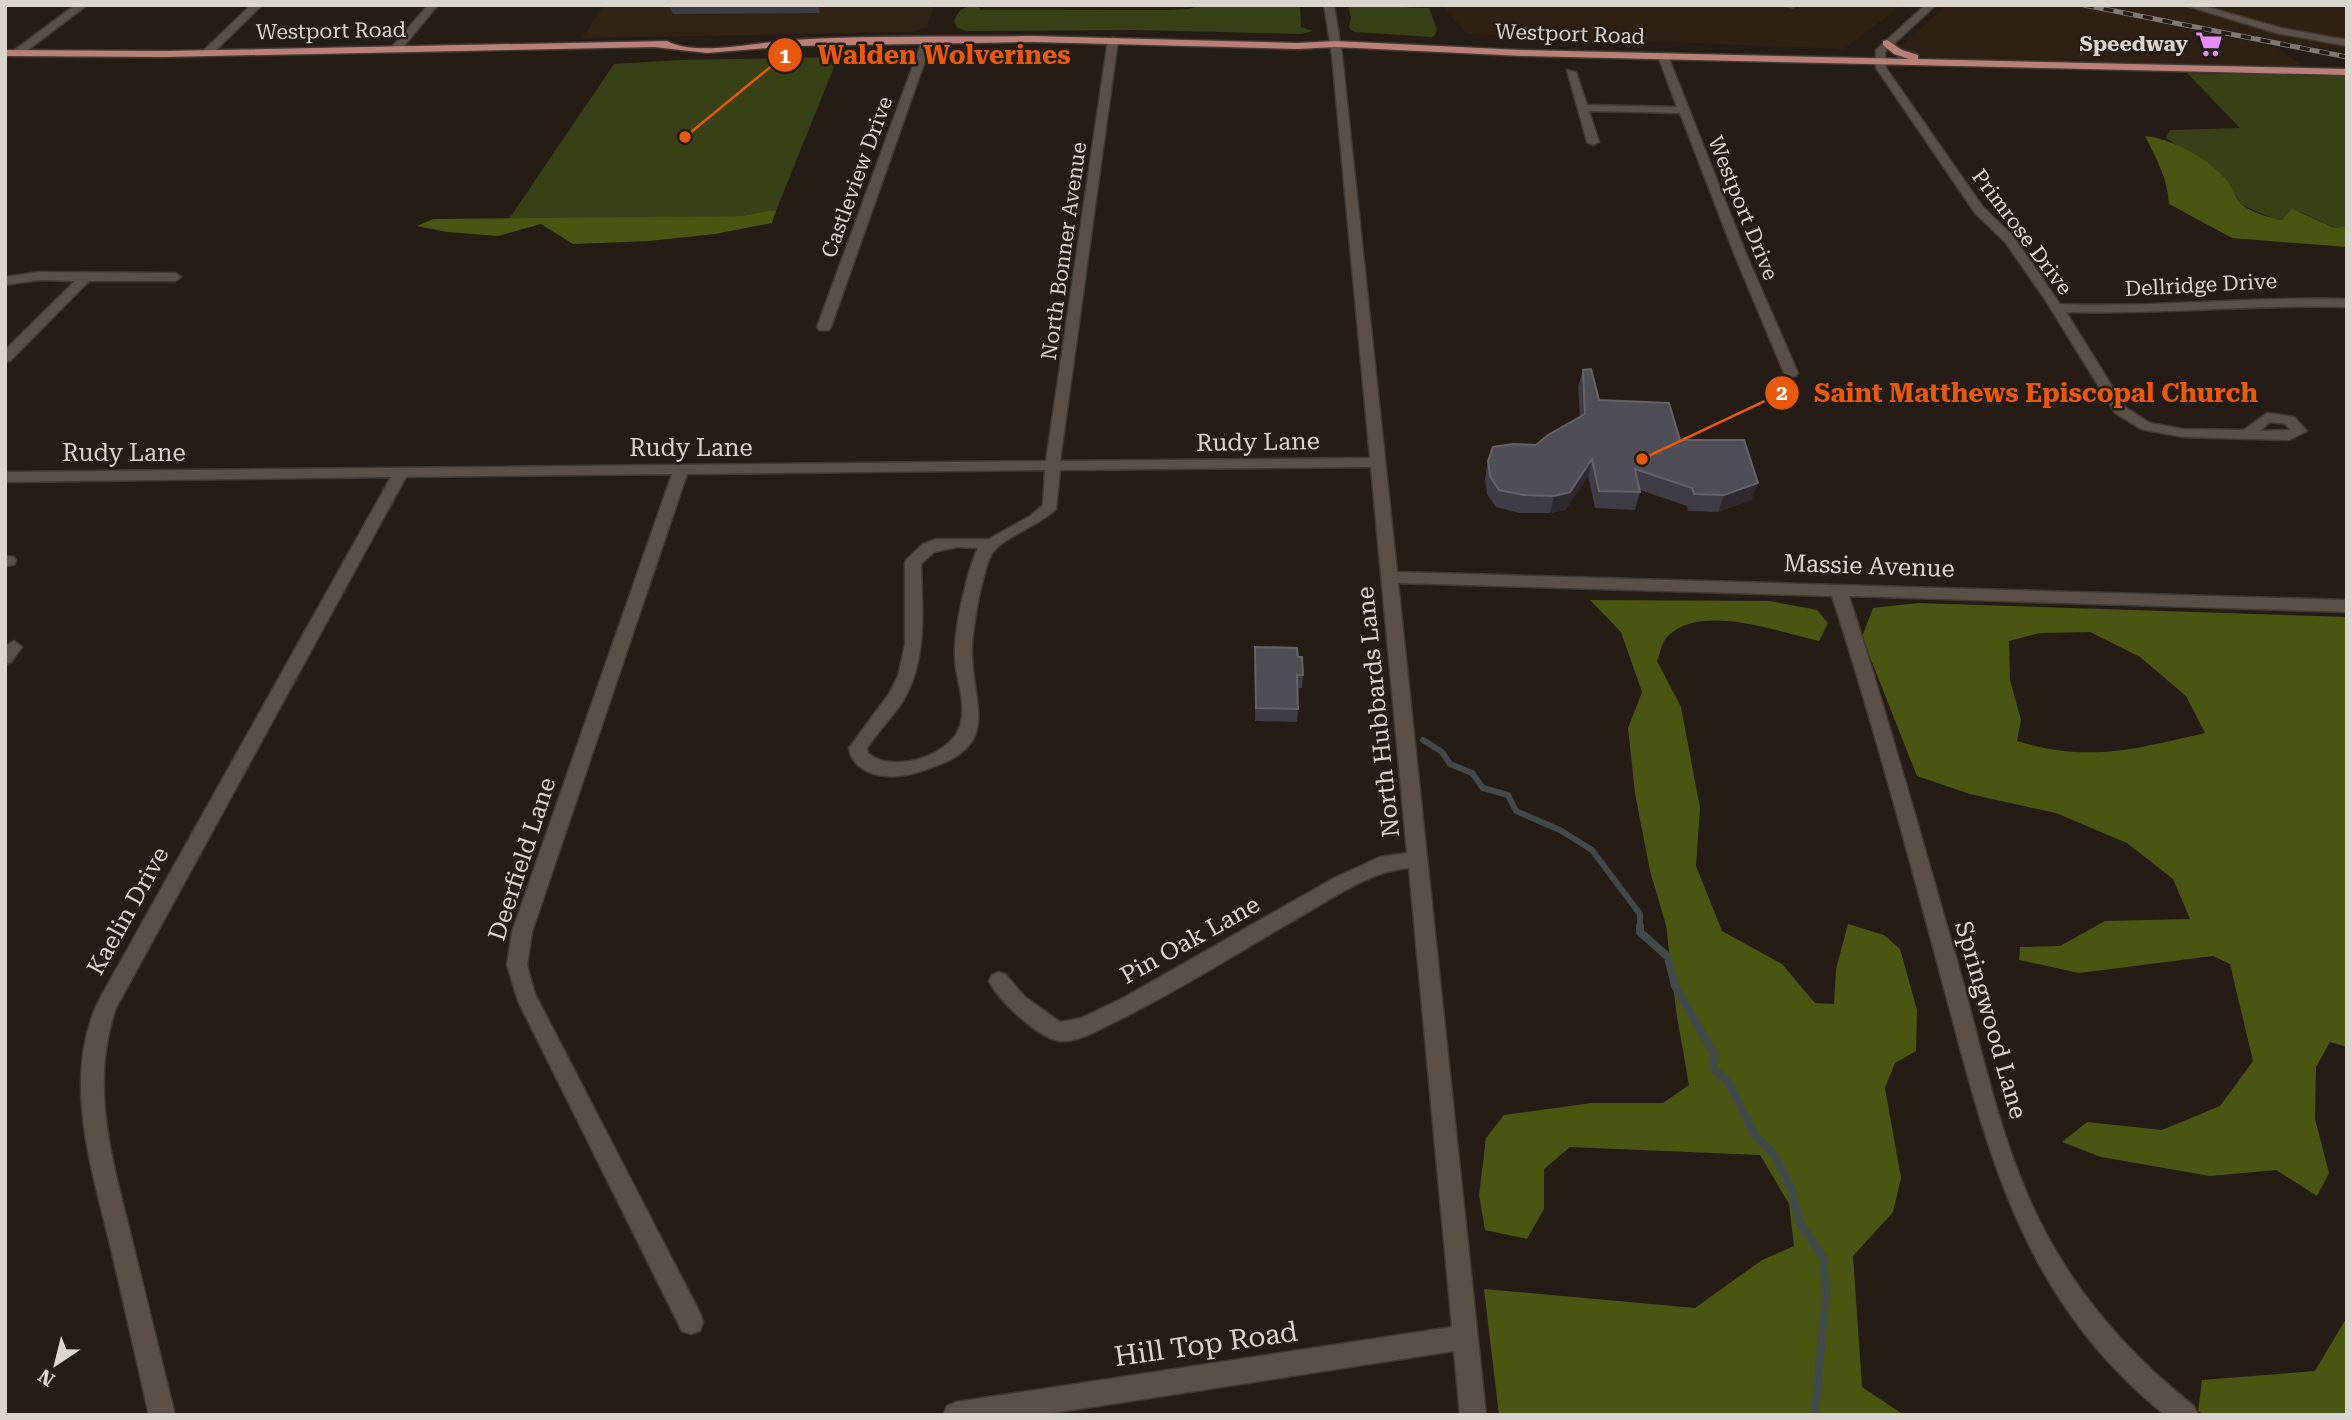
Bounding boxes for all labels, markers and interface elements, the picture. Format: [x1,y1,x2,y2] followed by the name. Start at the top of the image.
[256,18,407,44] street label: Westport Road
[1495,19,1646,49] street label: Westport Road
[2194,29,2224,59] supermarket icon: Speedway
[768,32,1084,79] callout: Walden Wolverines
[2080,32,2188,56] place label: Speedway
[817,40,1071,70] text: Walden Wolverines
[779,44,791,68] text: 1
[817,93,897,261] street label: Castleview Drive
[1703,132,1783,284] street label: Westport Drive
[1037,140,1091,362] street label: North Bonner Avenue
[1967,165,2077,299] street label: Primrose Drive
[2124,269,2278,301] street label: Dellridge Drive
[1765,369,2272,416] callout: Saint Matthews Episcopal Church
[1814,378,2259,408] text: Saint Matthews Episcopal Church
[1776,381,1788,405] text: 2
[1196,427,1320,457] street label: Rudy Lane
[629,434,753,462] street label: Rudy Lane
[62,439,186,467] street label: Rudy Lane
[1783,549,1955,583] street label: Massie Avenue
[1351,585,1405,839] street label: North Hubbards Lane
[482,774,562,944] street label: Deerfield Lane
[81,842,175,980] street label: Kaelin Drive
[1116,890,1264,990] street label: Pin Oak Lane
[1949,918,2033,1122] street label: Springwood Lane
[1112,1315,1300,1373] street label: Hill Top Road
[21,1329,91,1399] north arrow
[34,1364,59,1391] text: N

